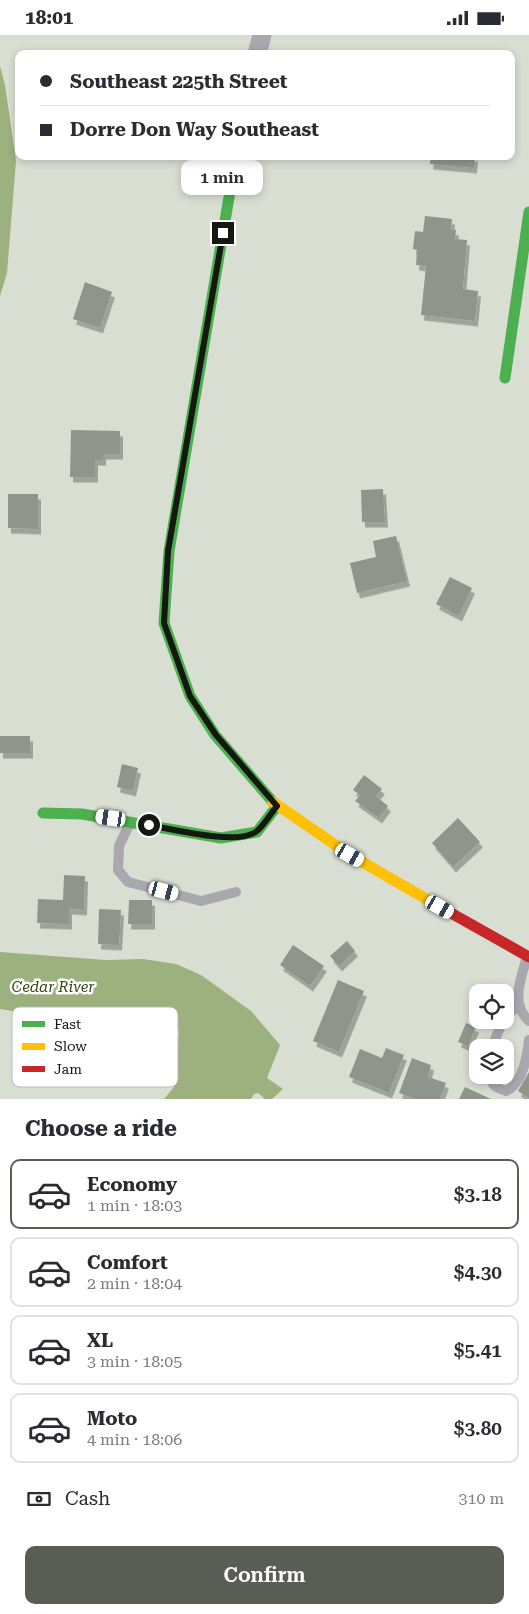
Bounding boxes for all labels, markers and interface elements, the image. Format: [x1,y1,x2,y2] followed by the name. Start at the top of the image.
[25,6,74,29] text: 18:01
[70,70,288,93] text: Southeast 225th Street
[70,118,319,141] text: Dorre Don Way Southeast
[182,161,264,195] callout: 1 min
[200,168,244,187] text: 1 min
[212,222,234,244] route end
[95,808,126,828] car
[138,814,160,836] route start
[333,841,366,869] car
[147,880,180,902] car
[423,893,456,921] car
[11,978,95,996] water label: Cedar River
[469,984,514,1084] map controls
[469,984,514,1029] button: locate
[12,1007,178,1087] legend
[54,1016,81,1032] text: Fast
[54,1038,87,1054] text: Slow
[469,1039,514,1084] button: layers
[54,1061,82,1077] text: Jam
[25,1116,177,1141] text: Choose a ride
[27,1172,72,1217] icon: car
[87,1173,177,1196] text: Economy
[454,1183,502,1206] text: $3.18
[87,1196,182,1215] text: 1 min · 18:03
[27,1250,72,1295] icon: car
[87,1251,168,1274] text: Comfort
[454,1261,502,1284] text: $4.30
[87,1274,182,1293] text: 2 min · 18:04
[27,1328,72,1373] icon: car
[87,1329,113,1352] text: XL
[454,1339,502,1362] text: $5.41
[87,1352,182,1371] text: 3 min · 18:05
[27,1406,72,1451] icon: car
[87,1407,137,1430] text: Moto
[454,1417,502,1440] text: $3.80
[87,1430,182,1449] text: 4 min · 18:06
[25,1485,53,1513] icon: cash
[65,1487,110,1510] text: Cash
[458,1489,504,1508] text: 310 m
[25,1546,504,1604] button: Confirm

